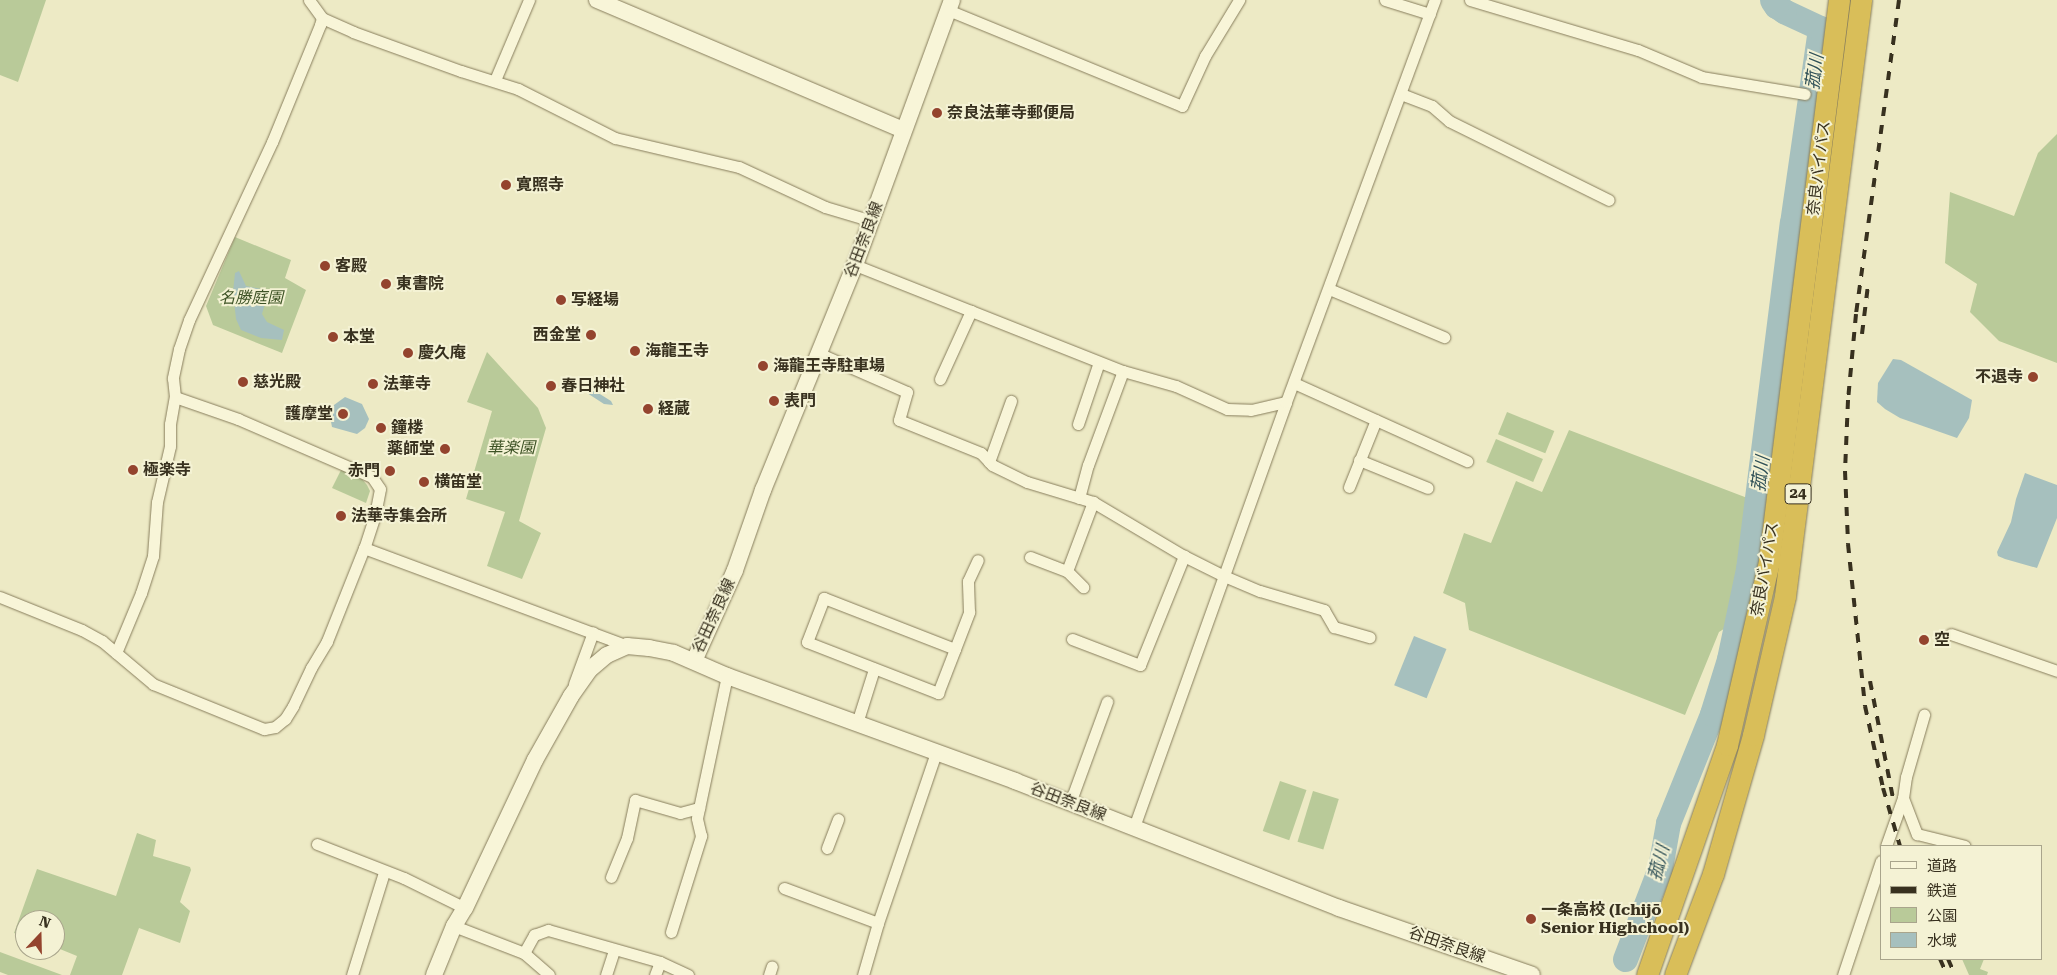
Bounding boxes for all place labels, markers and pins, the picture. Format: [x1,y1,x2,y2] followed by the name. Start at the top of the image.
[947,103,1075,123] place label: 奈良法華寺郵便局
[931,107,943,119] marker: 奈良法華寺郵便局
[516,175,564,195] place label: 寛照寺
[500,179,512,191] marker: 寛照寺
[335,256,367,276] place label: 客殿
[319,260,331,272] marker: 客殿
[396,274,444,294] place label: 東書院
[380,278,392,290] marker: 東書院
[571,290,619,310] place label: 写経場
[555,294,567,306] marker: 写経場
[533,325,581,345] place label: 西金堂
[343,327,375,347] place label: 本堂
[585,329,597,341] marker: 西金堂
[327,331,339,343] marker: 本堂
[645,341,709,361] place label: 海龍王寺
[418,343,466,363] place label: 慶久庵
[629,345,641,357] marker: 海龍王寺
[402,347,414,359] marker: 慶久庵
[773,356,885,376] place label: 海龍王寺駐車場
[757,360,769,372] marker: 海龍王寺駐車場
[1975,367,2023,387] place label: 不退寺
[2027,371,2039,383] marker: 不退寺
[253,372,301,392] place label: 慈光殿
[383,374,431,394] place label: 法華寺
[237,376,249,388] marker: 慈光殿
[561,376,625,396] place label: 春日神社
[367,378,379,390] marker: 法華寺
[545,380,557,392] marker: 春日神社
[784,391,816,411] place label: 表門
[768,395,780,407] marker: 表門
[658,399,690,419] place label: 経蔵
[642,403,654,415] marker: 経蔵
[285,404,333,424] place label: 護摩堂
[337,408,349,420] marker: 護摩堂
[391,418,423,438] place label: 鐘楼
[375,422,387,434] marker: 鐘楼
[387,439,435,459] place label: 薬師堂
[439,443,451,455] marker: 薬師堂
[143,460,191,480] place label: 極楽寺
[348,461,380,481] place label: 赤門
[127,464,139,476] marker: 極楽寺
[384,465,396,477] marker: 赤門
[434,472,482,492] place label: 横笛堂
[418,476,430,488] marker: 横笛堂
[351,506,447,526] place label: 法華寺集会所
[335,510,347,522] marker: 法華寺集会所
[1934,630,1950,650] place label: 空
[1918,634,1930,646] marker: 空
[1541,900,1689,938] place label: 一条高校 (Ichijō Senior Highchool)
[1525,913,1537,925] marker: 一条高校 (Ichijō Senior Highchool)

